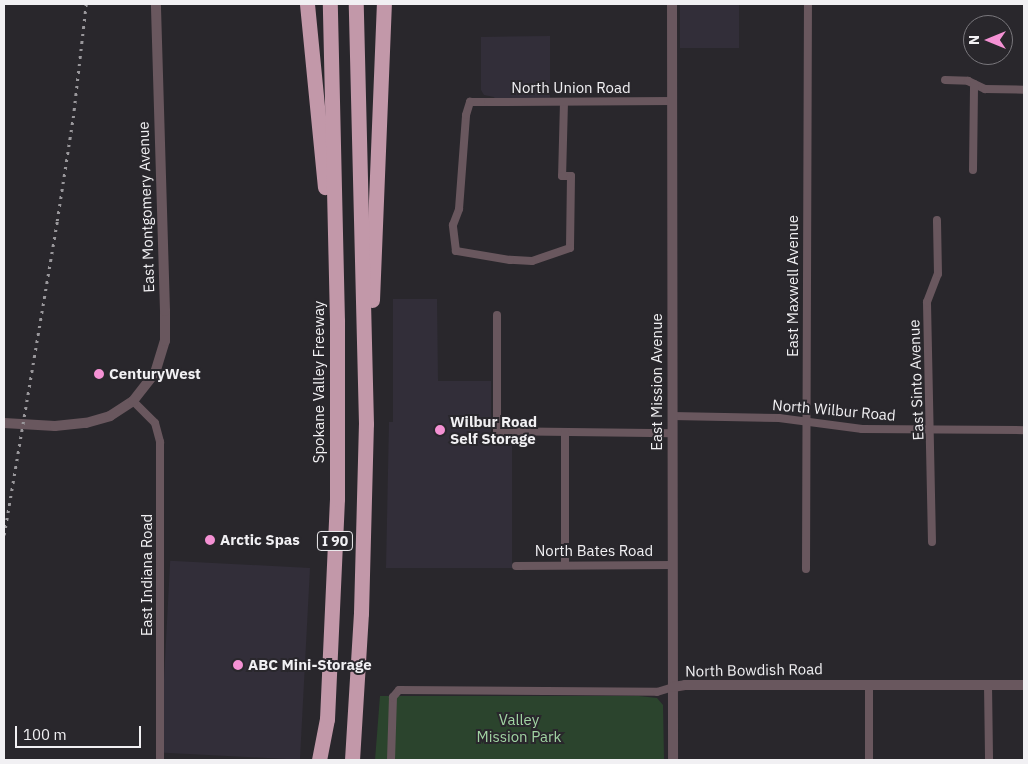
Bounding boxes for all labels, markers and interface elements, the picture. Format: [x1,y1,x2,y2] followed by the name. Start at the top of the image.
[963,15,1013,65] north arrow
[965,35,983,45] text: N
[511,79,631,97] street label: North Union Road
[134,121,158,293] street label: East Montgomery Avenue
[784,215,802,357] street label: East Maxwell Avenue
[310,301,328,463] street label: Spokane Valley Freeway
[648,313,666,451] street label: East Mission Avenue
[905,319,927,441] street label: East Sinto Avenue
[109,365,201,383] place label: CenturyWest
[93,368,105,380] marker: CenturyWest
[772,396,896,424] street label: North Wilbur Road
[450,412,537,447] place label: Wilbur Road Self Storage
[434,424,446,436] marker: Wilbur Road Self Storage
[138,514,156,636] street label: East Indiana Road
[316,530,354,552] road number: I 90
[220,531,300,549] place label: Arctic Spas
[204,534,216,546] marker: Arctic Spas
[535,542,653,560] street label: North Bates Road
[248,656,372,674] place label: ABC Mini-Storage
[232,659,244,671] marker: ABC Mini-Storage
[685,660,823,680] street label: North Bowdish Road
[476,710,562,745] park label: Valley Mission Park
[18,716,144,748] scale bar
[23,725,67,744] text: 100 m

